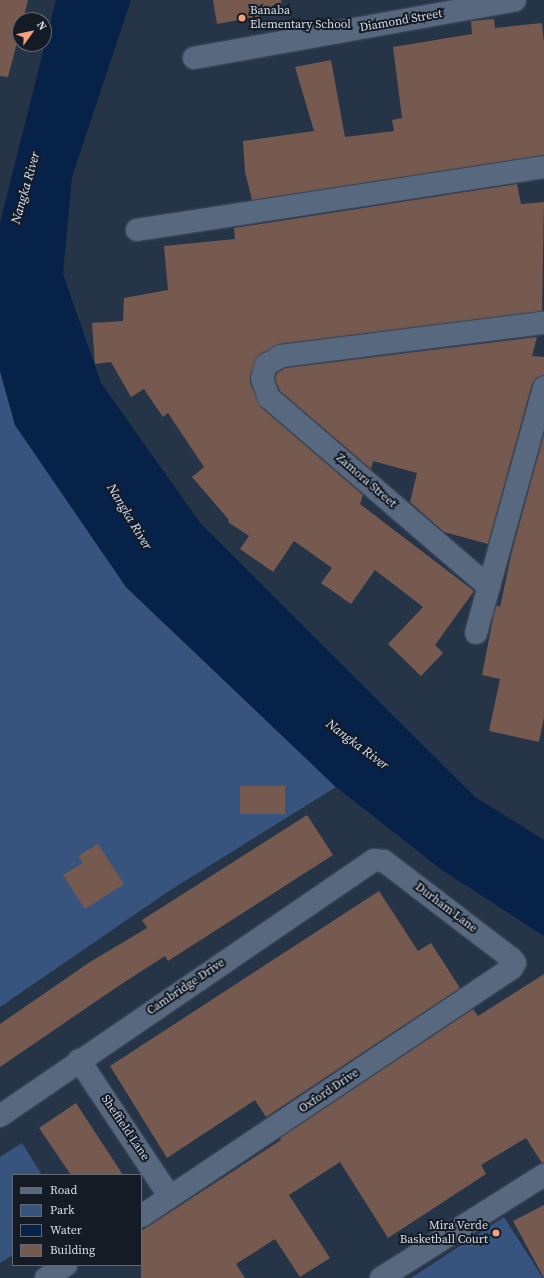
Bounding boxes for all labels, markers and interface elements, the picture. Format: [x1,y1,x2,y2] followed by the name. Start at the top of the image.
[250,4,351,32] place label: Banaba Elementary School
[359,7,443,35] street label: Diamond Street
[12,12,52,52] north arrow
[237,13,247,23] marker: Banaba Elementary School
[33,18,50,33] text: N
[8,150,44,226] water label: Nangka River
[333,451,399,511] street label: Zamora Street
[103,481,155,553] water label: Nangka River
[323,716,391,774] water label: Nangka River
[412,880,480,936] street label: Durham Lane
[144,956,228,1018] street label: Cambridge Drive
[296,1066,362,1116] street label: Oxford Drive
[98,1092,152,1164] street label: Sheffield Lane
[12,1174,142,1266] legend
[50,1182,77,1198] text: Road
[50,1202,75,1218] text: Park
[400,1219,488,1247] place label: Mira Verde Basketball Court
[50,1222,82,1238] text: Water
[491,1228,501,1238] marker: Mira Verde Basketball Court
[50,1242,95,1258] text: Building

